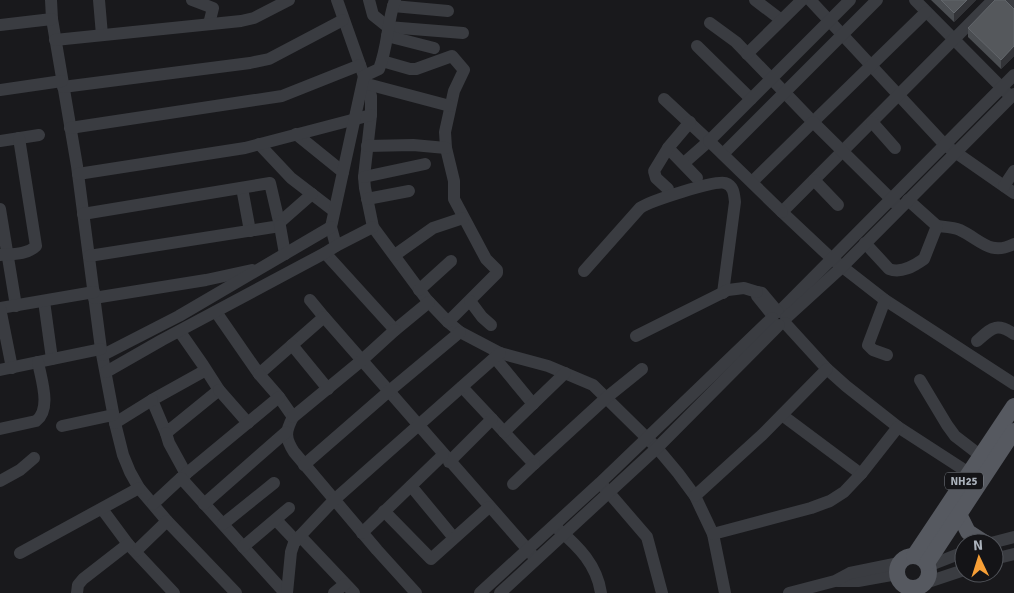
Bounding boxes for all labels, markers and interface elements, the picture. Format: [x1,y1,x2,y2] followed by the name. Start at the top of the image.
[945,472,983,490] road number: NH25
[954,533,1004,583] north arrow
[973,537,984,554] text: N

